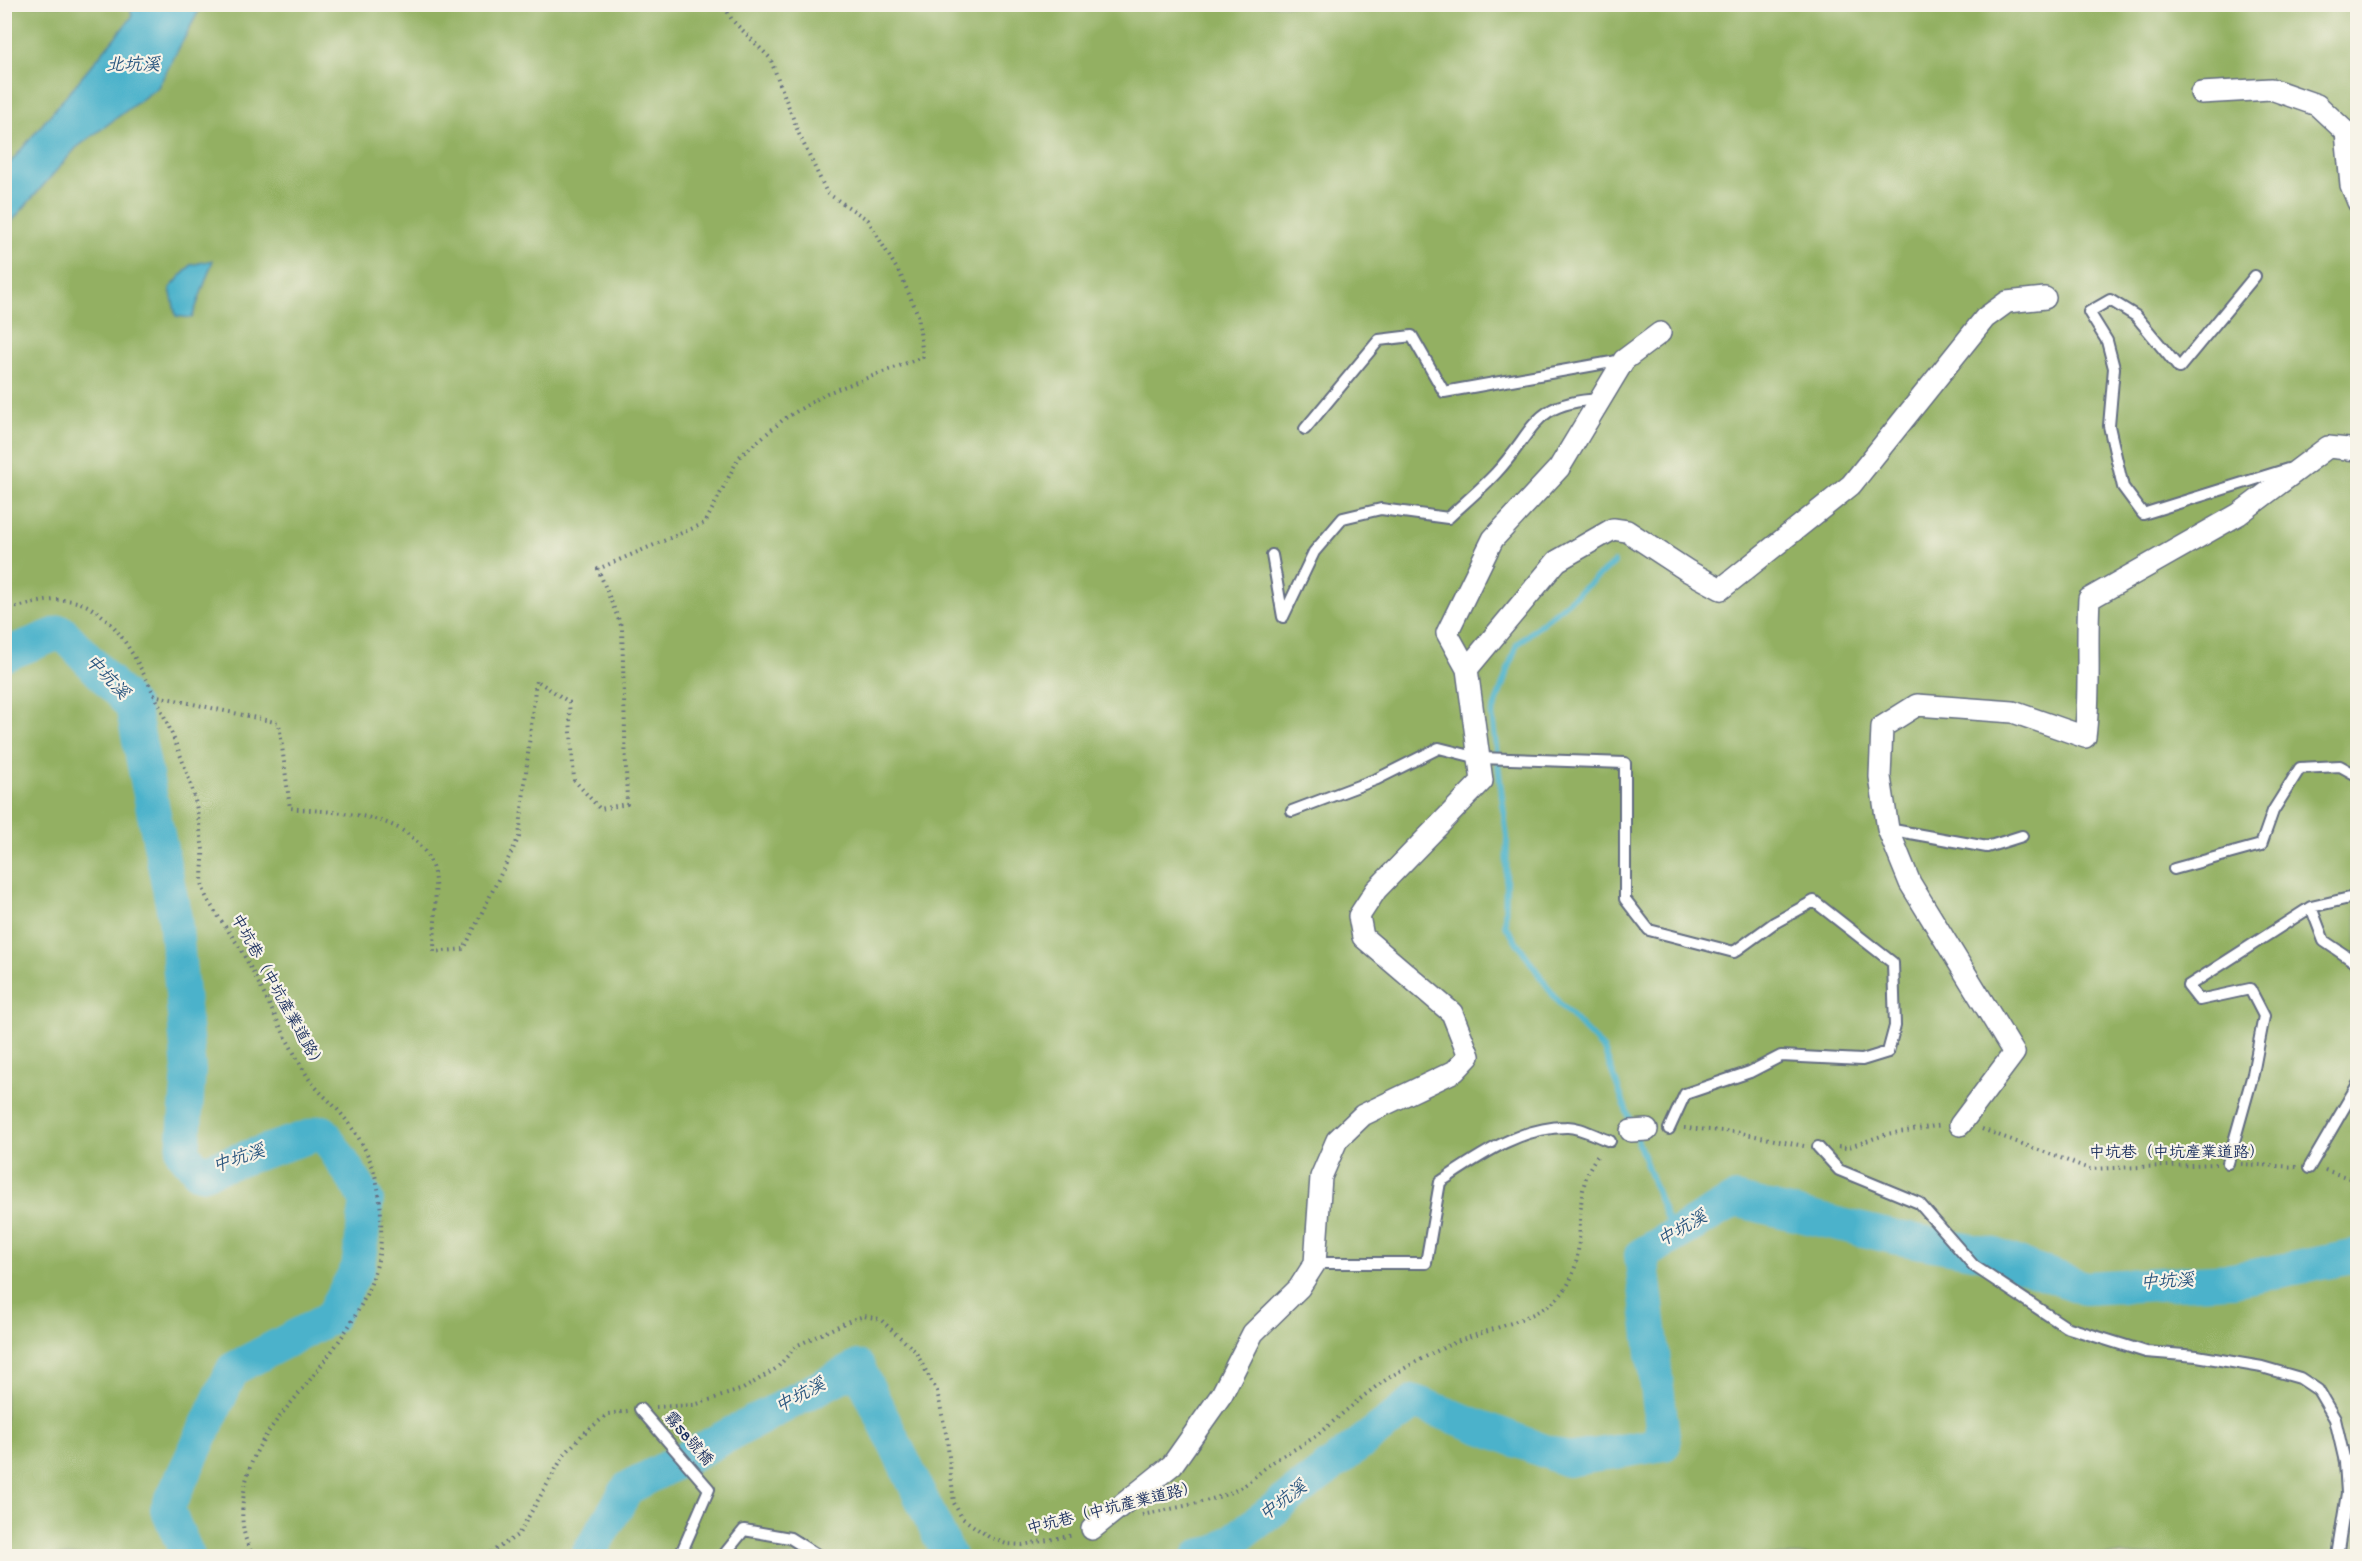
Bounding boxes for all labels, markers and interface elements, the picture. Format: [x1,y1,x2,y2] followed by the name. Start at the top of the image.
[106,55,161,77] water label: 北坑溪
[80,651,134,705] water label: 中坑溪
[225,910,329,1075] street label: 中坑巷（中坑產業道路）
[210,1140,269,1178] water label: 中坑溪
[2089,1143,2265,1164] street label: 中坑巷（中坑產業道路）
[1654,1206,1712,1253] water label: 中坑溪
[2139,1270,2196,1295] water label: 中坑溪
[772,1374,831,1419] water label: 中坑溪
[658,1409,716,1471] street label: 霧58號橋
[1256,1476,1313,1527] water label: 中坑溪
[1025,1478,1201,1541] street label: 中坑巷（中坑產業道路）

